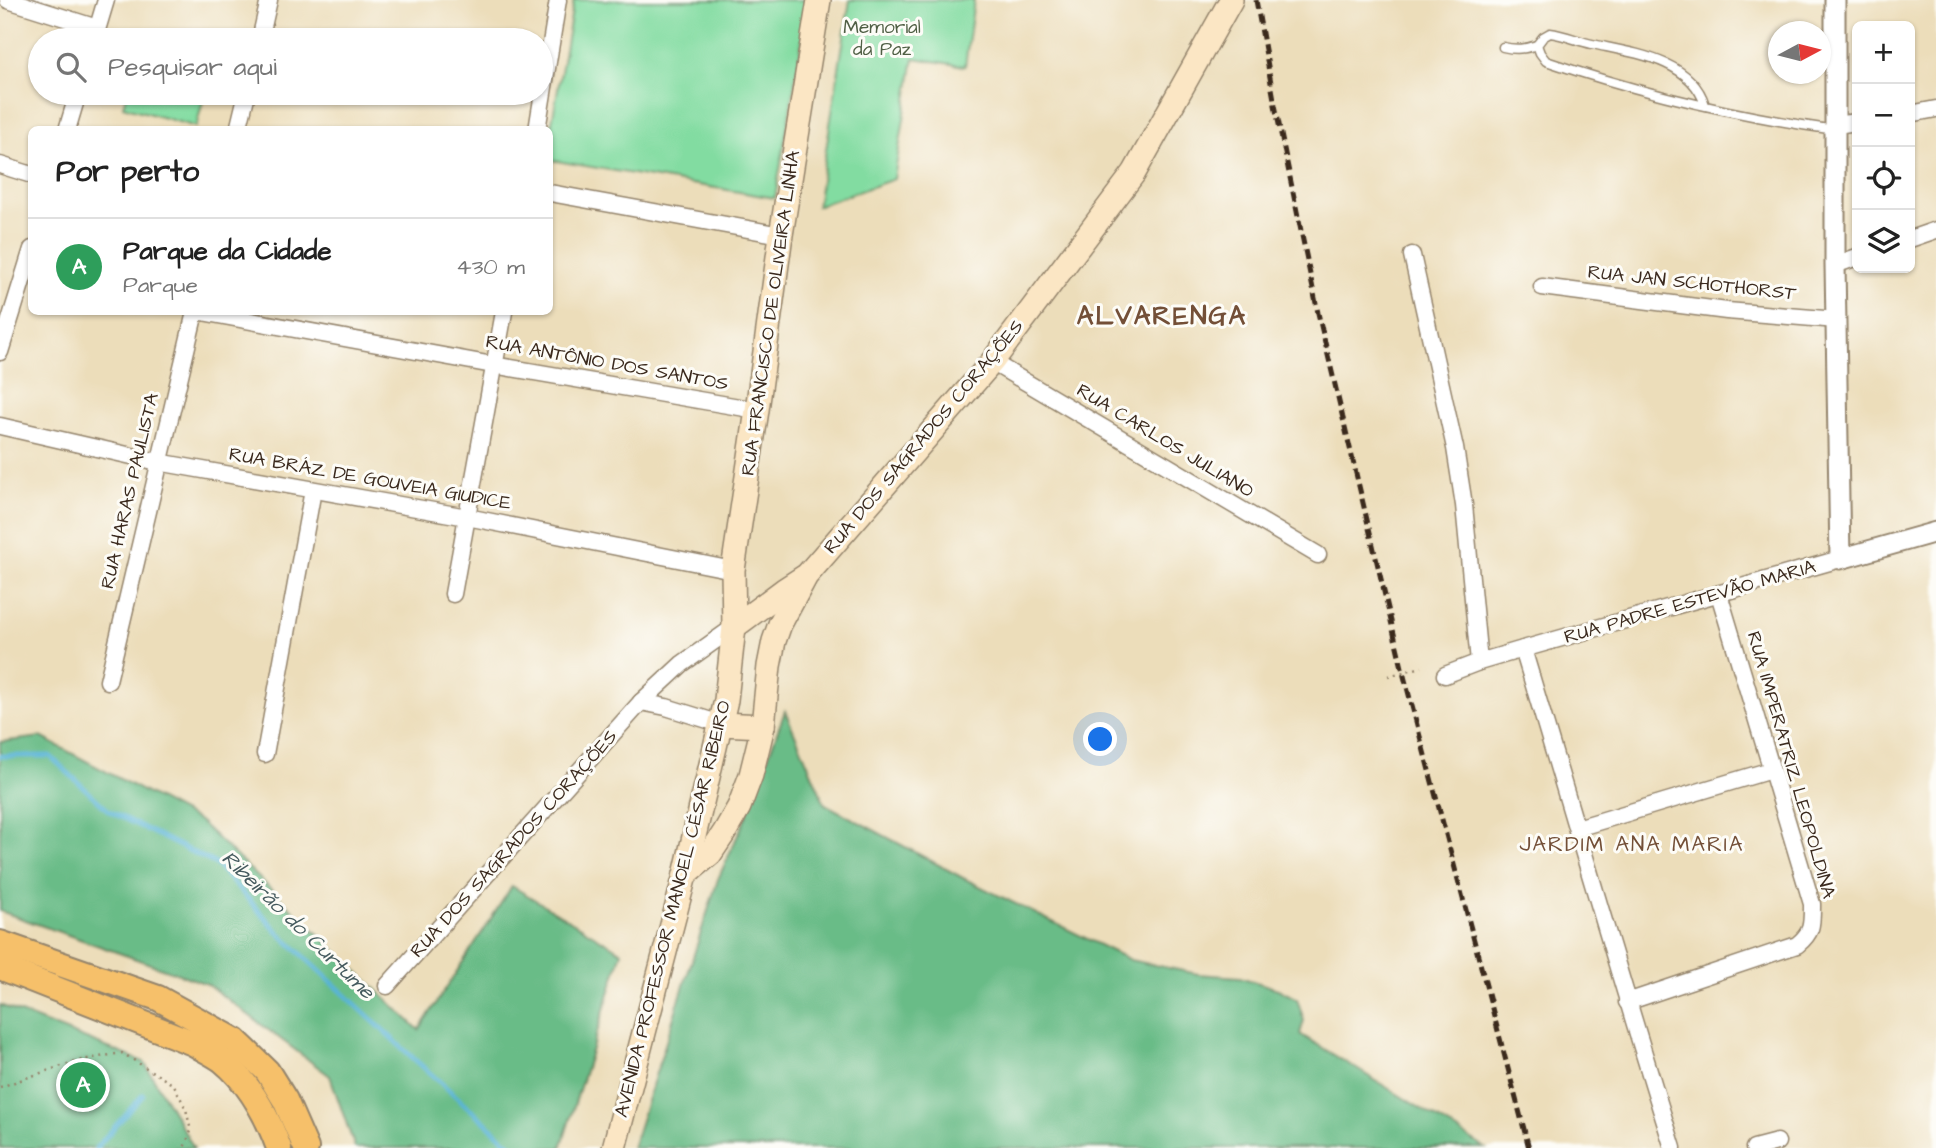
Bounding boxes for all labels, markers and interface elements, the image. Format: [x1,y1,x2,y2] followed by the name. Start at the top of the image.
[843,14,921,63] park label: Memorial da Paz
[1768,21,1831,84] north arrow
[1852,21,1915,273] map controls
[1852,21,1915,84] button: +
[28,28,553,105] search box
[52,48,90,86] icon: search
[108,49,277,85] text: Pesquisar aqui
[1852,84,1915,147] button: −
[1852,147,1915,210] button: locate
[735,149,807,477] street label: RUA FRANCISCO DE OLIVEIRA LINHA
[56,151,199,193] text: Por perto
[1852,210,1915,273] button: layers
[123,233,331,269] text: Parque da Cidade
[72,251,86,283] text: A
[456,251,525,283] text: 430 m
[1587,259,1798,307] street label: RUA JAN SCHOTHORST
[123,269,198,301] text: Parque
[1077,298,1247,334] district label: ALVARENGA
[818,314,1030,560] street label: RUA DOS SAGRADOS CORAÇÕES
[484,328,730,398] street label: RUA ANTÔNIO DOS SANTOS
[1071,377,1259,505] street label: RUA CARLOS JULIANO
[94,390,166,592] street label: RUA HARAS PAULISTA
[227,441,513,517] street label: RUA BRÁZ DE GOUVEIA GIUDICE
[1561,553,1819,651] street label: RUA PADRE ESTEVÃO MARIA
[1740,628,1842,902] street label: RUA IMPERATRIZ LEOPOLDINA
[608,698,738,1120] street label: AVENIDA PROFESSOR MANOEL CÉSAR RIBEIRO
[1083,722,1117,756] your location
[404,724,624,964] street label: RUA DOS SAGRADOS CORAÇÕES
[1519,830,1745,859] district label: JARDIM ANA MARIA
[215,844,382,1007] water label: Ribeirão do Curtume
[60,1059,106,1111] pin: A

